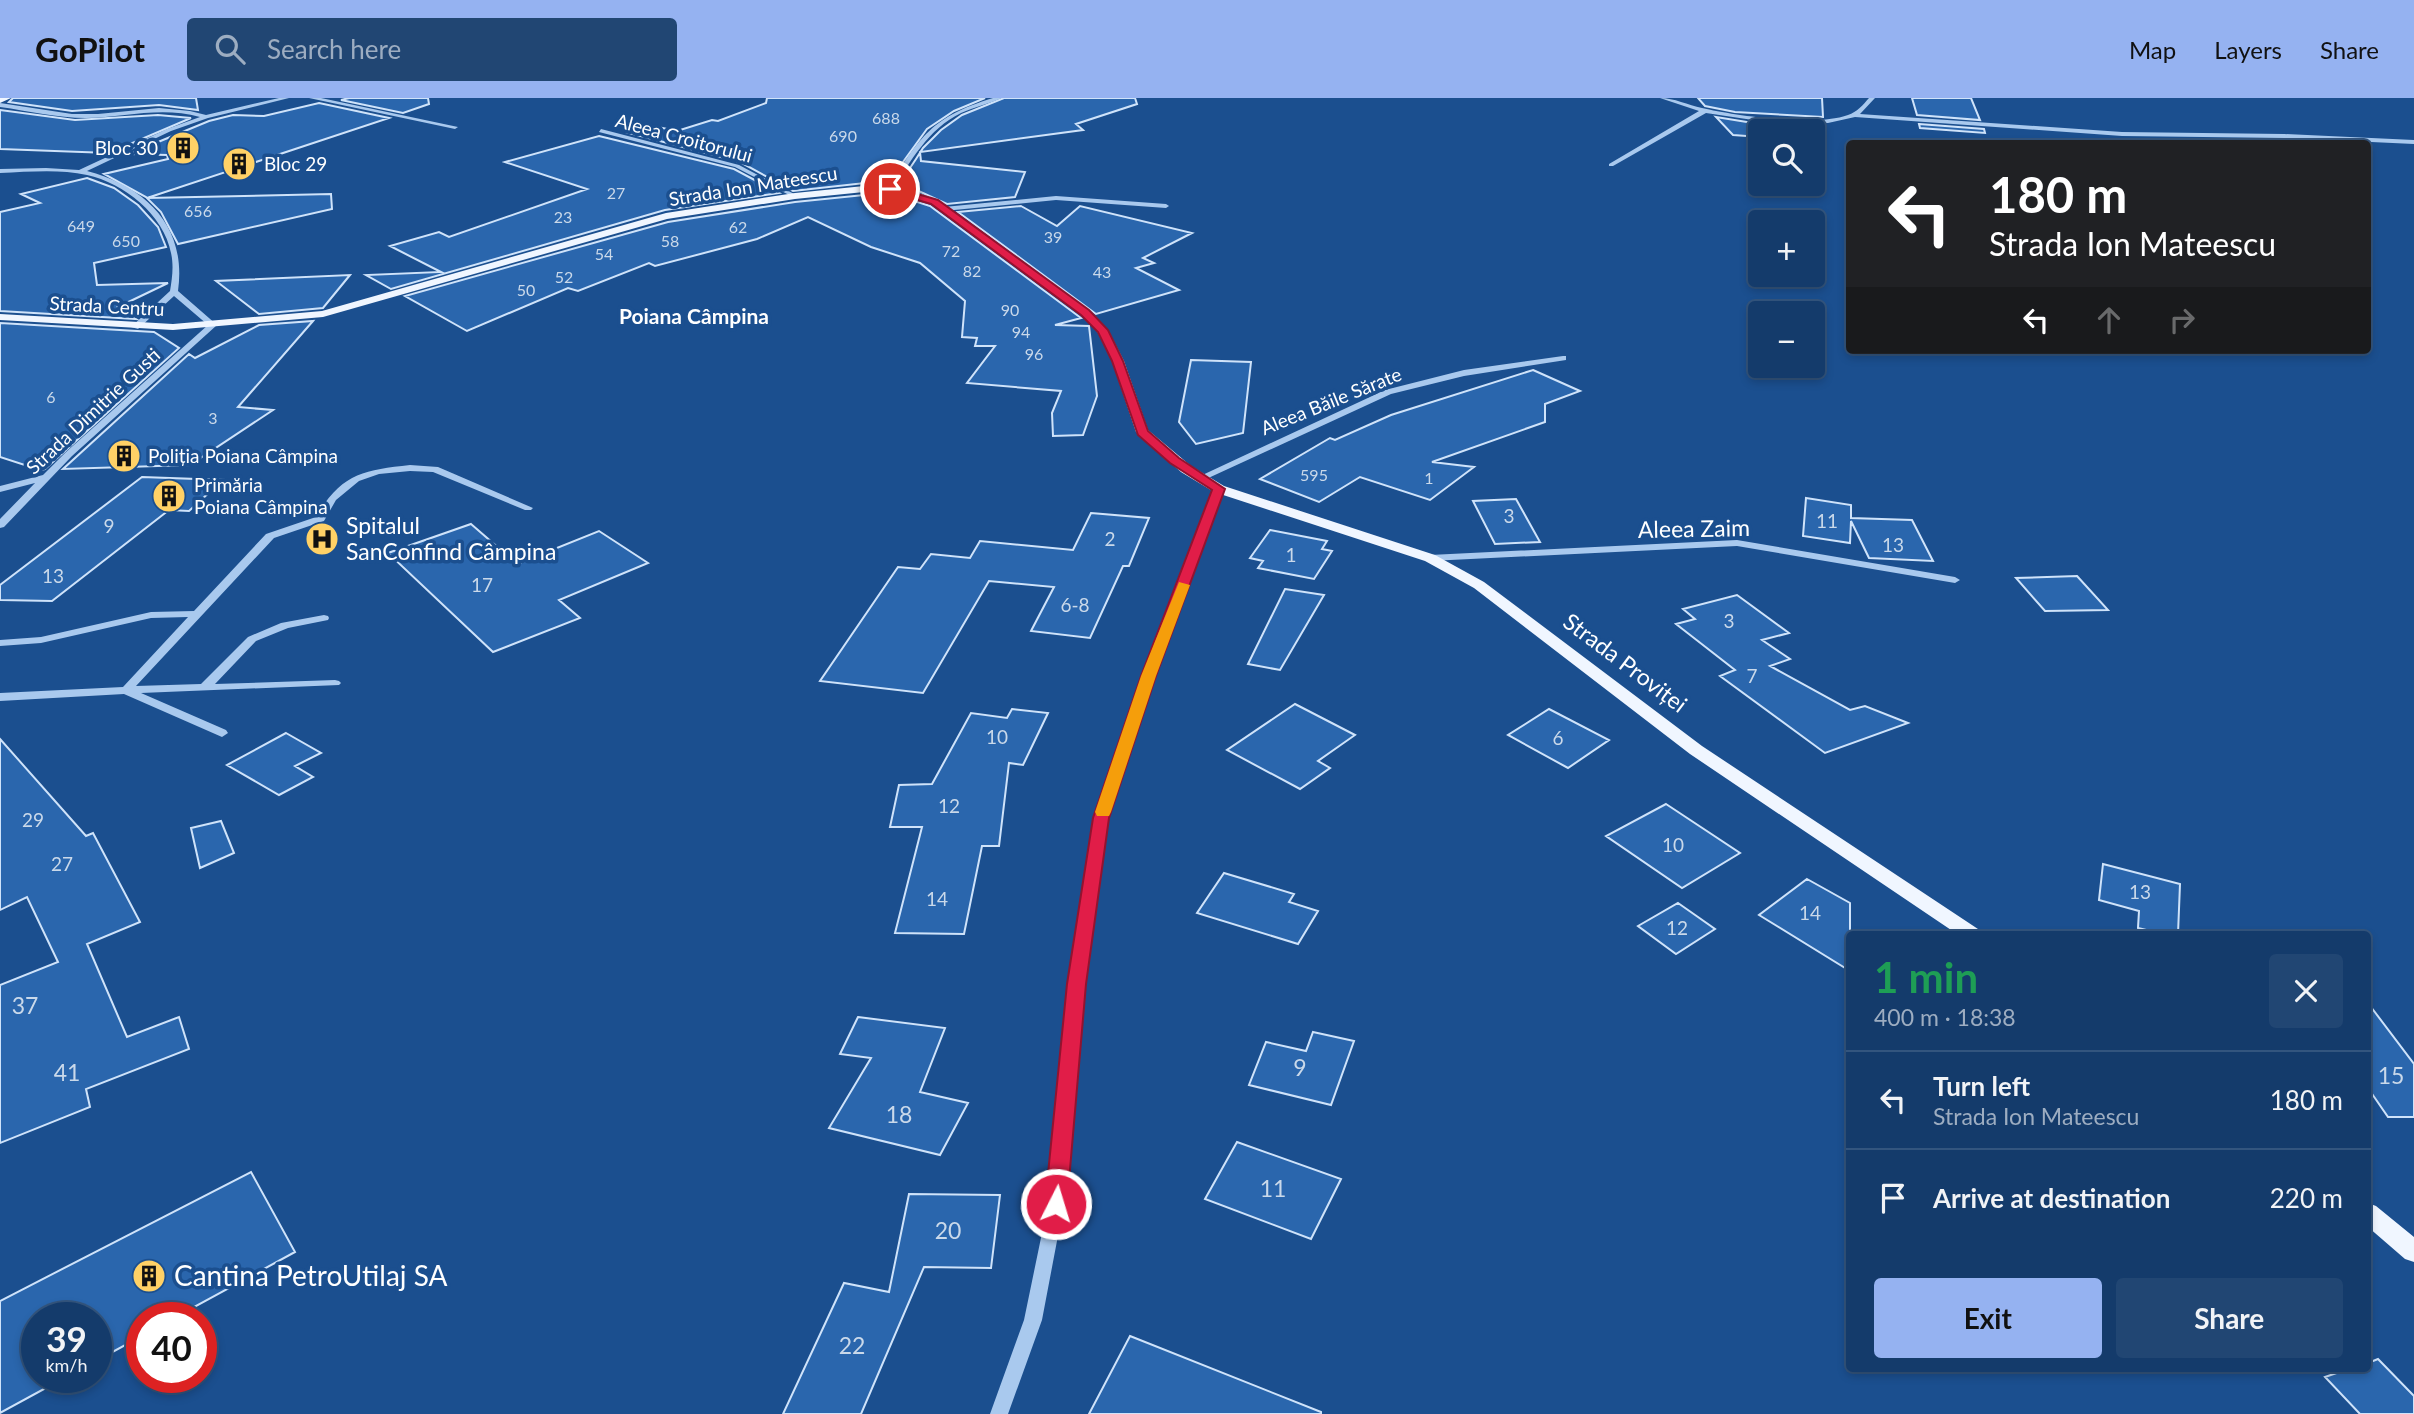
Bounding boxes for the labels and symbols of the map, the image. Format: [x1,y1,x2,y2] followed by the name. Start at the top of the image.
[613,108,755,167] street label: Aleea Croitorului
[872,108,900,127] house number: 688
[829,126,857,145] house number: 690
[164,129,202,167] building icon: Bloc 30
[95,136,158,159] place label: Bloc 30
[220,145,258,183] building icon: Bloc 29
[264,152,327,175] place label: Bloc 29
[860,159,920,219] pin
[667,161,839,210] street label: Strada Ion Mateescu
[607,183,625,202] house number: 27
[184,201,212,220] house number: 656
[554,207,572,226] house number: 23
[67,216,95,235] house number: 649
[729,217,747,236] house number: 62
[1044,227,1062,246] house number: 39
[112,231,140,250] house number: 650
[661,231,679,250] house number: 58
[942,241,960,260] house number: 72
[595,244,613,263] house number: 54
[963,261,981,280] house number: 82
[1093,262,1111,281] house number: 43
[555,267,573,286] house number: 52
[517,280,535,299] house number: 50
[49,291,165,320] street label: Strada Centru
[1001,300,1019,319] house number: 90
[619,303,769,328] district label: Poiana Câmpina
[1012,322,1030,341] house number: 94
[21,343,164,478] street label: Strada Dimitrie Gusti
[1025,344,1043,363] house number: 96
[1257,362,1405,439] street label: Aleea Băile Sărate
[46,387,56,406] house number: 6
[208,408,218,427] house number: 3
[105,437,143,475] building icon: Poliția Poiana Câmpina
[148,444,338,467] place label: Poliția Poiana Câmpina
[1300,465,1328,484] house number: 595
[1424,468,1434,487] house number: 1
[194,473,328,518] place label: Primăria Poiana Câmpina
[150,477,188,515] building icon: Primăria Poiana Câmpina
[1503,504,1515,527] house number: 3
[1816,509,1838,532] house number: 11
[346,511,556,565] place label: Spitalul SanConfind Câmpina
[1638,513,1750,543] street label: Aleea Zaim
[103,514,115,537] house number: 9
[303,520,341,558] hospital icon: Spitalul SanConfind Câmpina
[1104,527,1116,550] house number: 2
[1882,533,1904,556] house number: 13
[1285,543,1297,566] house number: 1
[42,564,64,587] house number: 13
[471,573,493,596] house number: 17
[1060,593,1090,616] house number: 6-8
[1558,607,1693,718] street label: Strada Proviței
[1723,609,1735,632] house number: 3
[1746,664,1758,687] house number: 7
[986,725,1008,748] house number: 10
[1552,726,1564,749] house number: 6
[938,794,960,817] house number: 12
[22,808,44,831] house number: 29
[1662,833,1684,856] house number: 10
[51,852,73,875] house number: 27
[2129,880,2151,903] house number: 13
[926,887,948,910] house number: 14
[1799,901,1821,924] house number: 14
[1666,916,1688,939] house number: 12
[12,991,38,1019] house number: 37
[1293,1053,1307,1081] house number: 9
[54,1058,80,1086] house number: 41
[2378,1061,2404,1089] house number: 15
[886,1100,912,1128] house number: 18
[1019,1167,1093,1241] position arrow
[1260,1174,1286,1202] house number: 11
[935,1216,961,1244] house number: 20
[130,1257,168,1295] building icon: Cantina PetroUtilaj SA
[174,1258,448,1292] place label: Cantina PetroUtilaj SA
[126,1302,217,1393] speed limit sign: 40
[839,1331,865,1359] house number: 22

